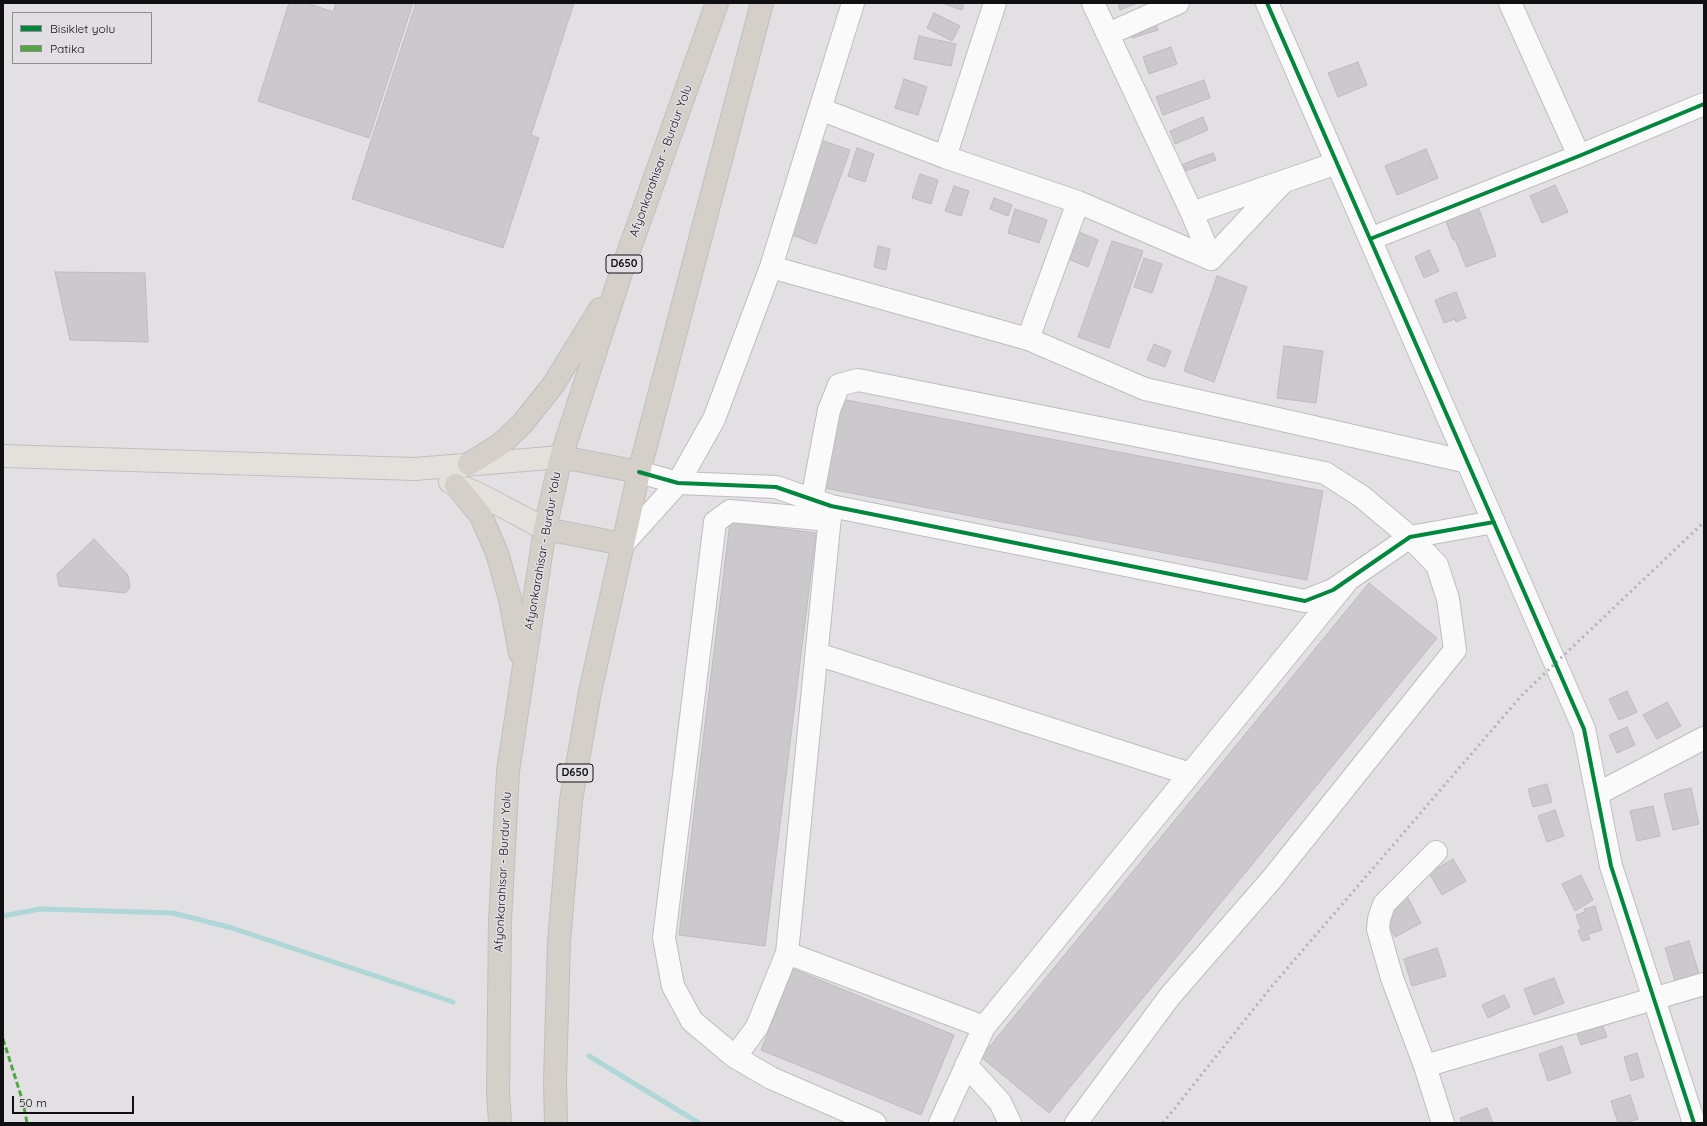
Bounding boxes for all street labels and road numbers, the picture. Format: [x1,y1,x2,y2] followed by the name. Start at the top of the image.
[627,83,695,239] street label: Afyonkarahisar - Burdur Yolu
[606,255,642,273] road number: D650
[522,471,564,631] street label: Afyonkarahisar - Burdur Yolu
[557,764,593,782] road number: D650
[492,791,514,953] street label: Afyonkarahisar - Burdur Yolu

